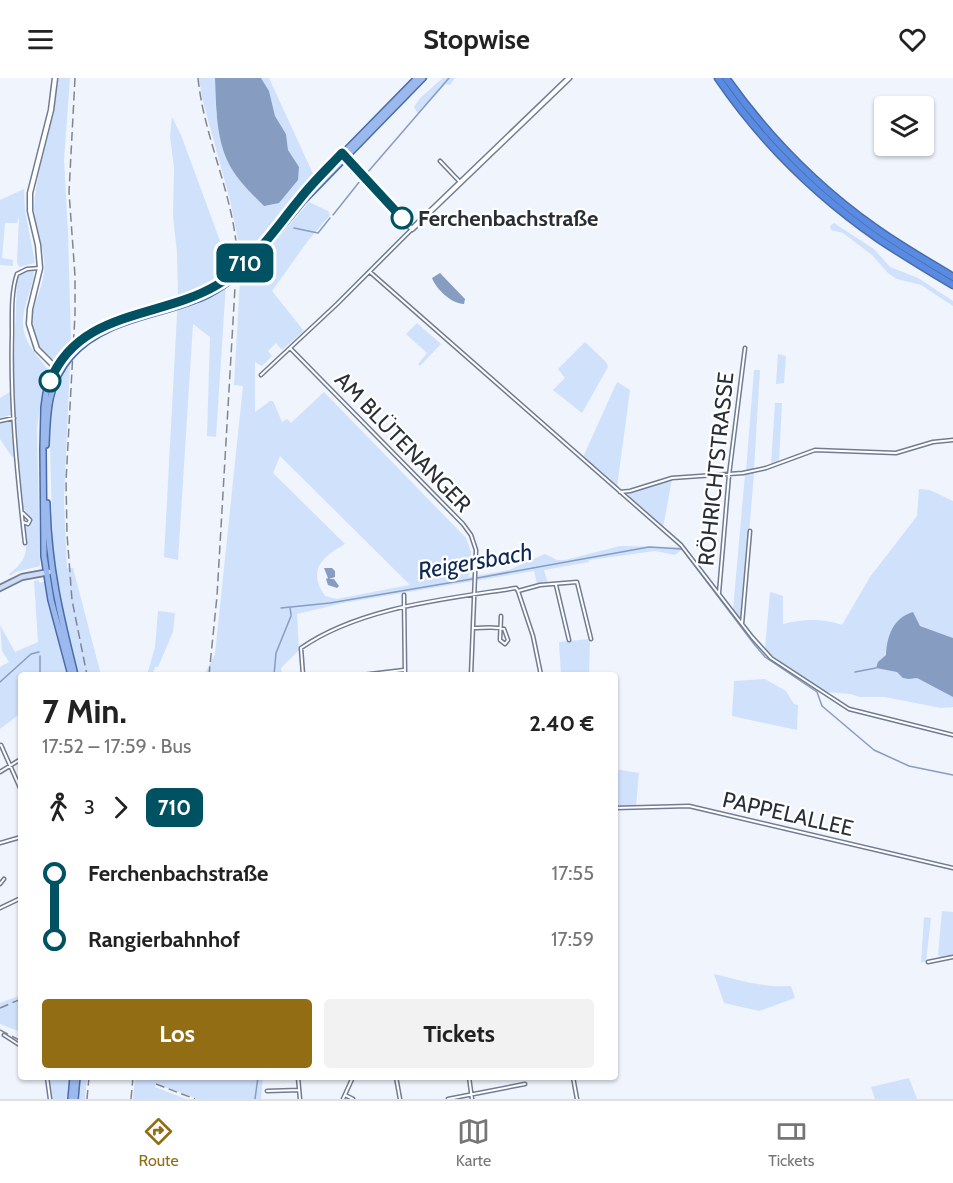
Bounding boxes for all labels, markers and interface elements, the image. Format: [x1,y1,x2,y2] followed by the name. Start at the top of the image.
[24,23,57,56] icon: menu
[423,23,530,56] text: Stopwise
[896,23,929,56] icon: heart
[874,96,934,156] map controls
[874,96,934,156] button: layers
[418,205,598,232] place label: Ferchenbachstraße
[391,207,413,229] marker: Ferchenbachstraße
[210,244,280,282] line badge: 710
[228,251,262,276] text: 710
[329,366,477,518] street label: AM BLÜTENANGER
[39,370,61,392] unlabelled marker
[692,371,740,567] street label: RÖHRICHTSTRASSE
[416,537,534,585] water label: Reigersbach
[42,691,127,731] text: 7 Min.
[529,710,594,737] text: 2.40 €
[42,734,191,758] text: 17:52 – 17:59 · Bus
[720,786,856,842] street label: PAPPELALLEE
[42,791,75,824] icon: walk
[104,791,137,824] icon: forward
[84,795,95,819] text: 3
[158,795,191,820] text: 710
[88,860,268,887] text: Ferchenbachstraße
[552,861,594,885] text: 17:55
[88,926,240,953] text: Rangierbahnhof
[551,927,594,951] text: 17:59
[42,999,312,1068] button: Los
[324,999,594,1068] button: Tickets
[139,1115,179,1170] tab: Route
[456,1115,491,1170] tab: Karte
[768,1115,814,1170] tab: Tickets

